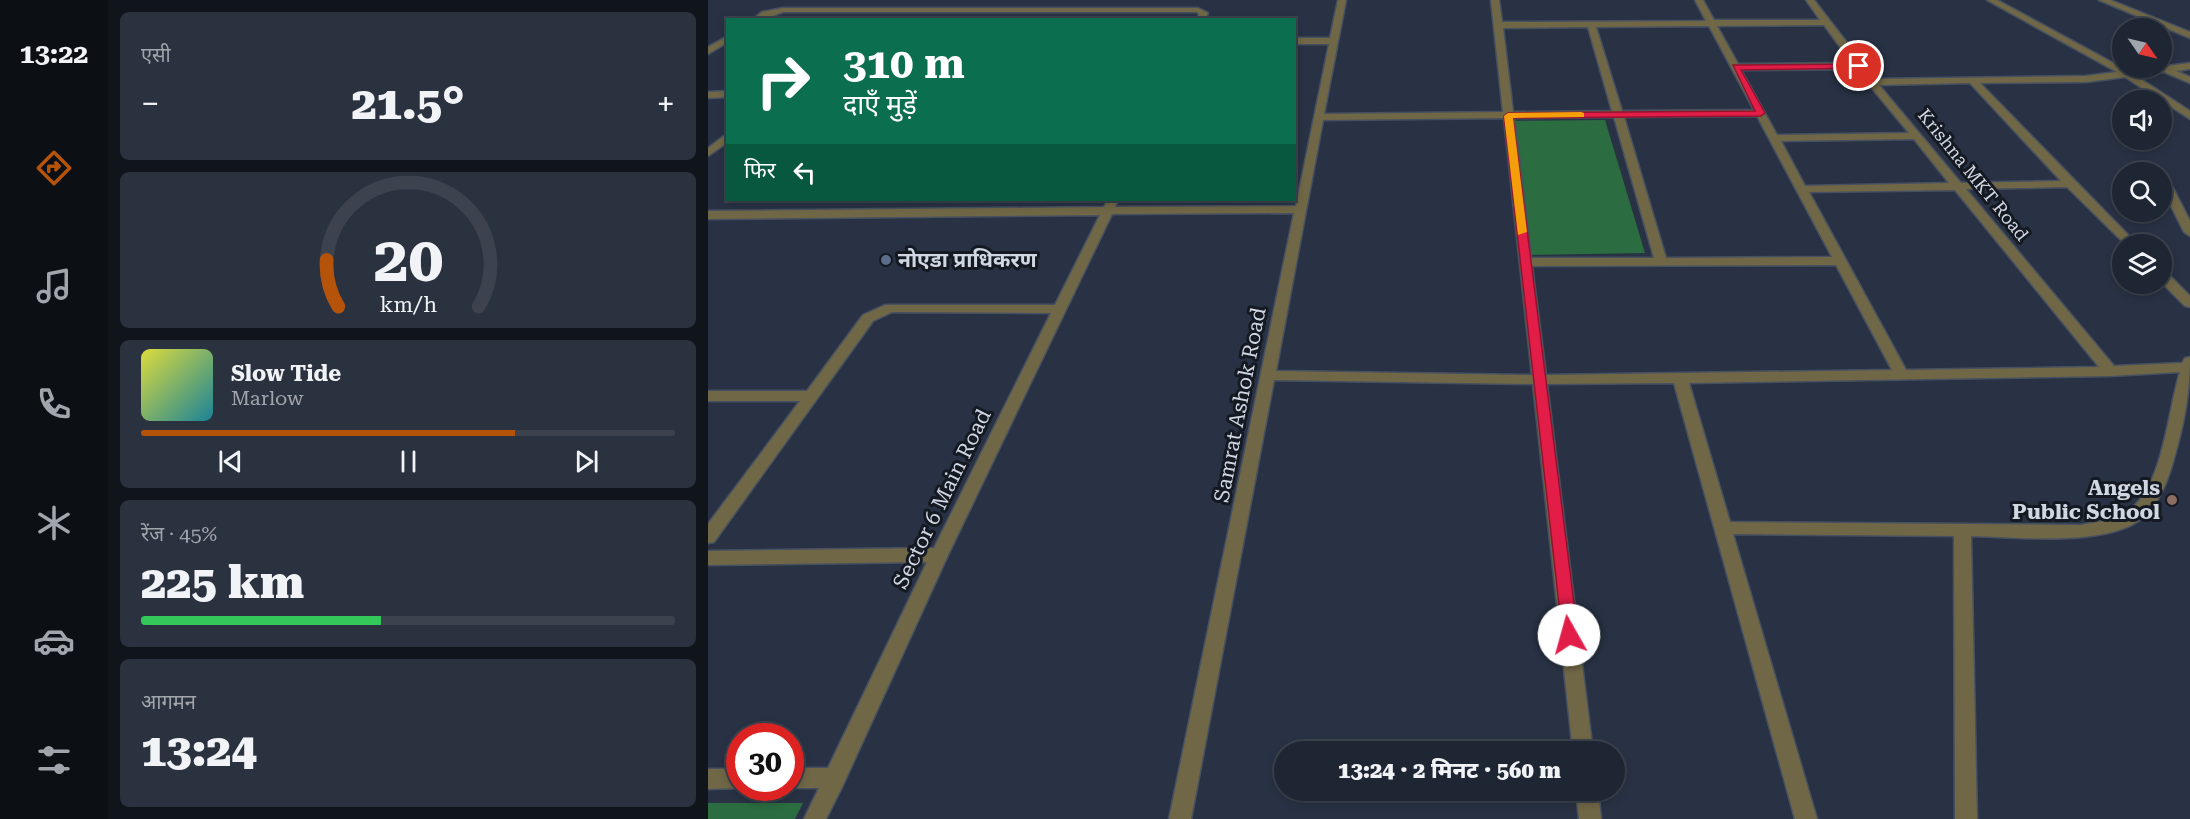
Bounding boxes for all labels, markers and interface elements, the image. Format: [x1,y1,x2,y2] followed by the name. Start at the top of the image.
[2112,18,2172,78] north arrow
[2112,18,2172,294] map controls
[20,38,88,70] text: 13:22
[843,39,965,88] text: 310 m
[1833,40,1884,91] pin
[744,42,822,120] icon: right
[141,43,171,67] text: एसी
[1842,49,1875,82] icon: arrive
[351,77,465,130] text: 21.5°
[141,84,159,123] text: −
[657,84,675,123] text: +
[843,89,917,121] text: दाएँ मुड़ें
[2112,90,2172,150] button: sound
[1914,105,2033,245] street label: Krishna MKT Road
[33,147,75,189] icon: directions
[788,156,821,189] icon: left
[744,158,776,183] text: फिर
[2112,162,2172,222] button: search
[373,223,443,296] text: 20
[2112,234,2172,294] button: layers
[898,248,1038,272] place label: नोएडा प्राधिकरण
[879,253,893,267] marker: नोएडा प्राधिकरण
[33,265,75,307] icon: music
[379,292,437,317] text: km/h
[1209,305,1271,504] street label: Samrat Ashok Road
[231,361,341,386] text: Slow Tide
[33,383,75,425] icon: phone
[231,386,304,410] text: Marlow
[888,405,996,593] street label: Sector 6 Main Road
[214,445,247,478] icon: previous
[392,445,425,478] icon: pause
[570,445,603,478] icon: next
[2012,476,2160,524] place label: Angels Public School
[2165,493,2179,507] marker: Angels Public School
[33,502,75,544] icon: climate
[141,522,217,546] text: रेंज · 45%
[141,556,304,609] text: 225 km
[1537,603,1601,667] position arrow
[33,620,75,662] icon: car
[141,690,196,714] text: आगमन
[726,723,804,801] speed limit sign: 30
[141,724,257,777] text: 13:24
[33,739,75,781] icon: filters
[1338,758,1561,783] text: 13:24 · 2 मिनट · 560 m

